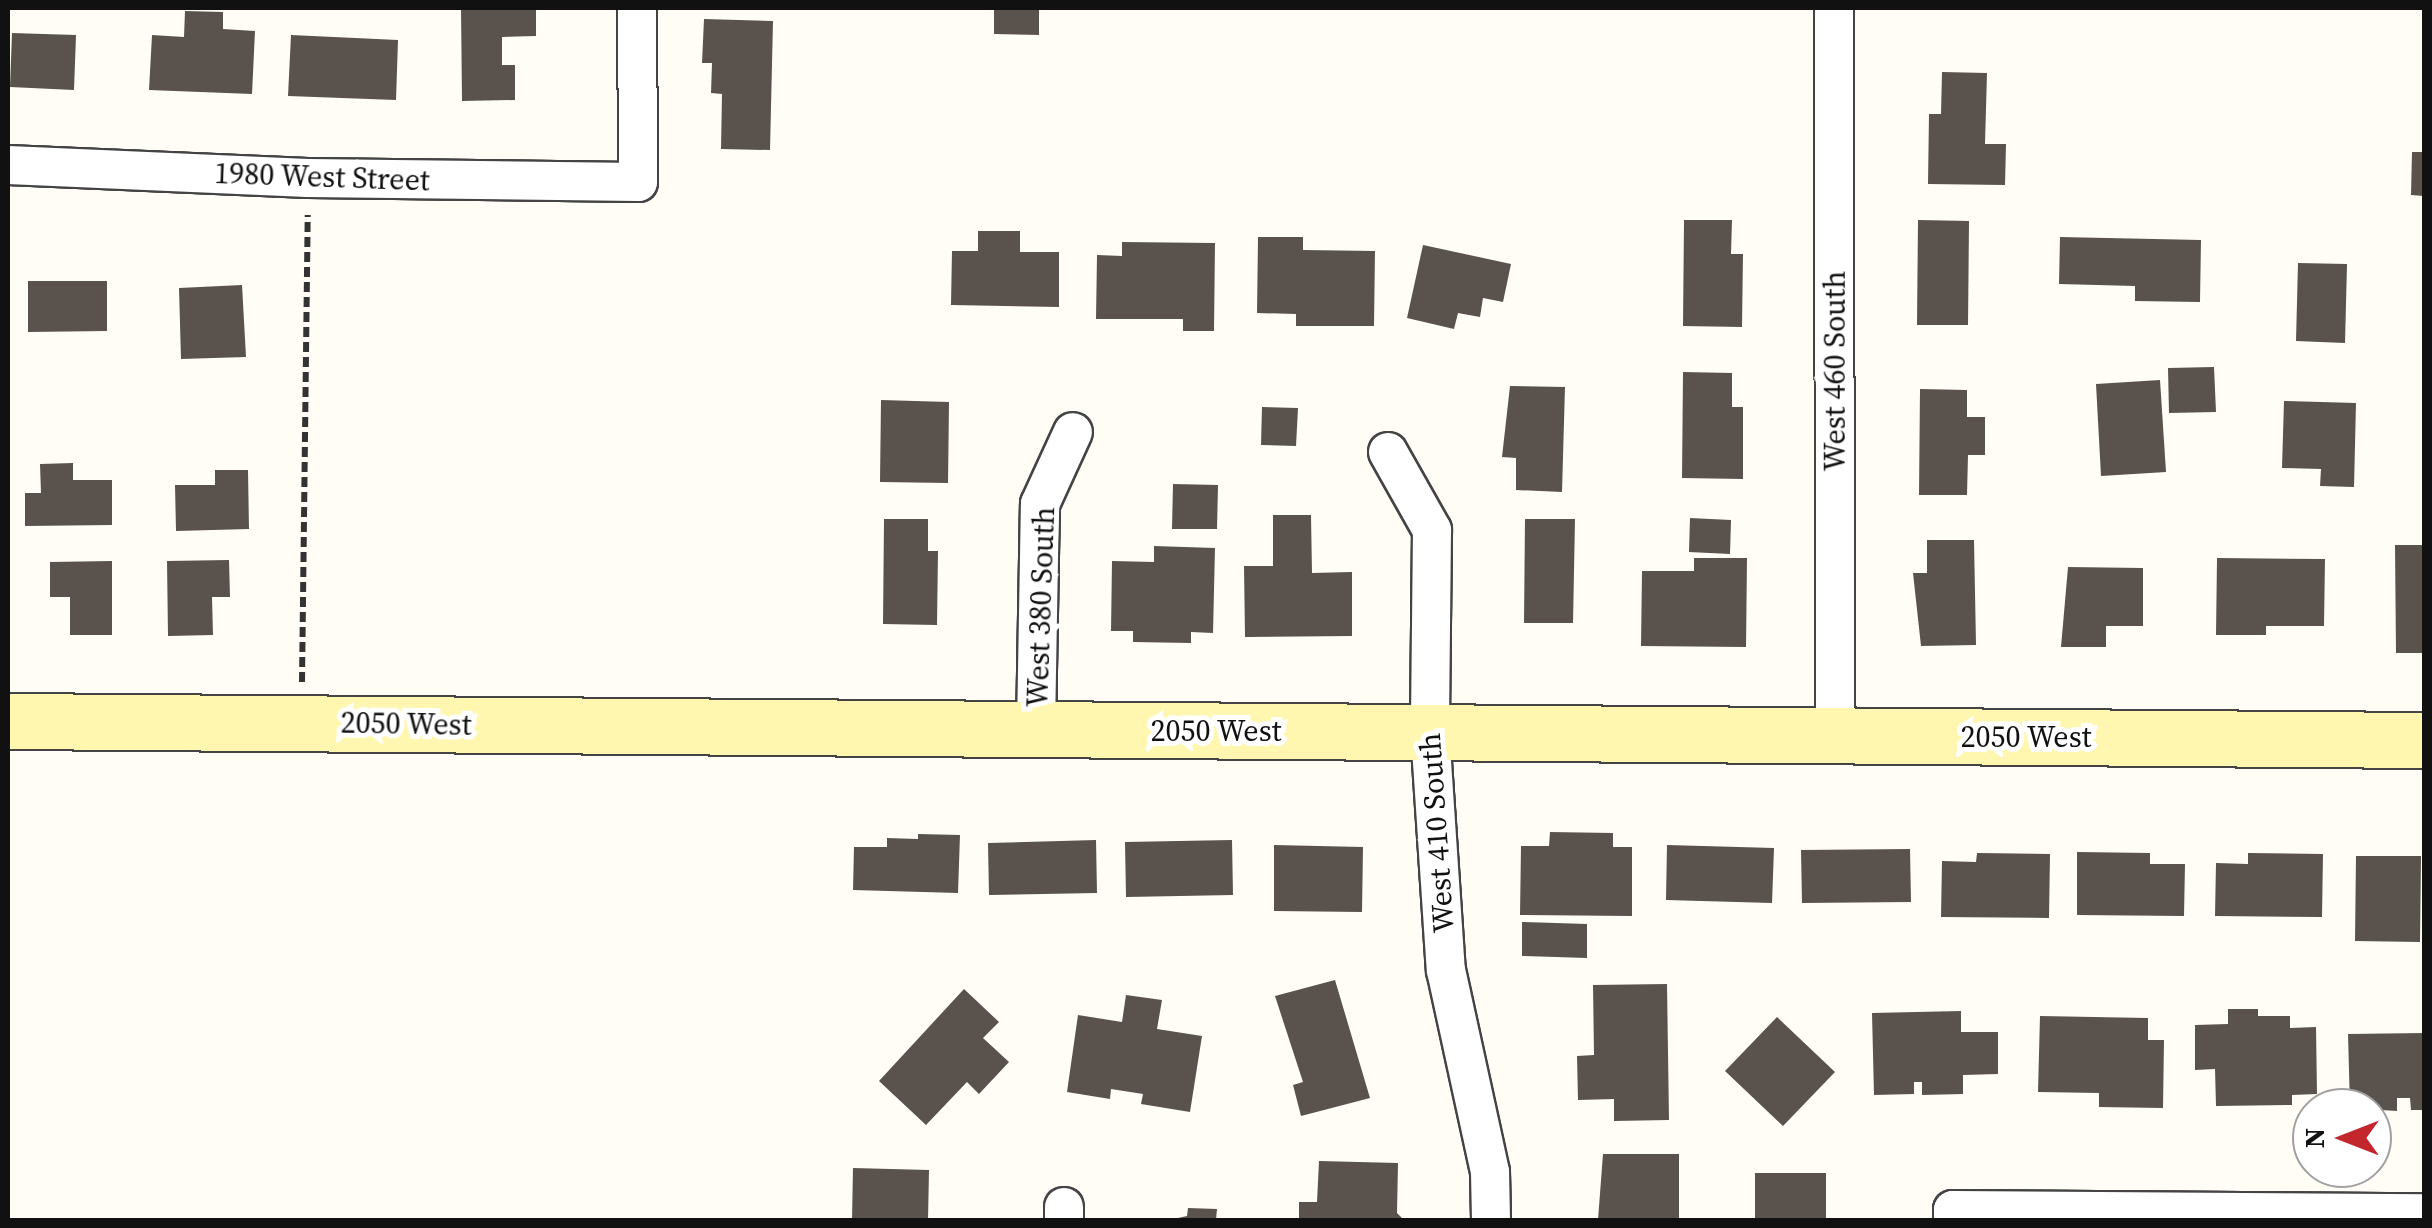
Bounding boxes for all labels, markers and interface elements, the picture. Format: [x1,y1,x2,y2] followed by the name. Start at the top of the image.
[213,155,431,199] street label: 1980 West Street
[1817,271,1853,471] street label: West 460 South
[1020,506,1062,708] street label: West 380 South
[340,705,472,743] street label: 2050 West
[1150,713,1282,749] street label: 2050 West
[1960,719,2092,755] street label: 2050 West
[1412,732,1462,934] street label: West 410 South
[2292,1088,2392,1188] north arrow
[2295,1128,2333,1148] text: N

